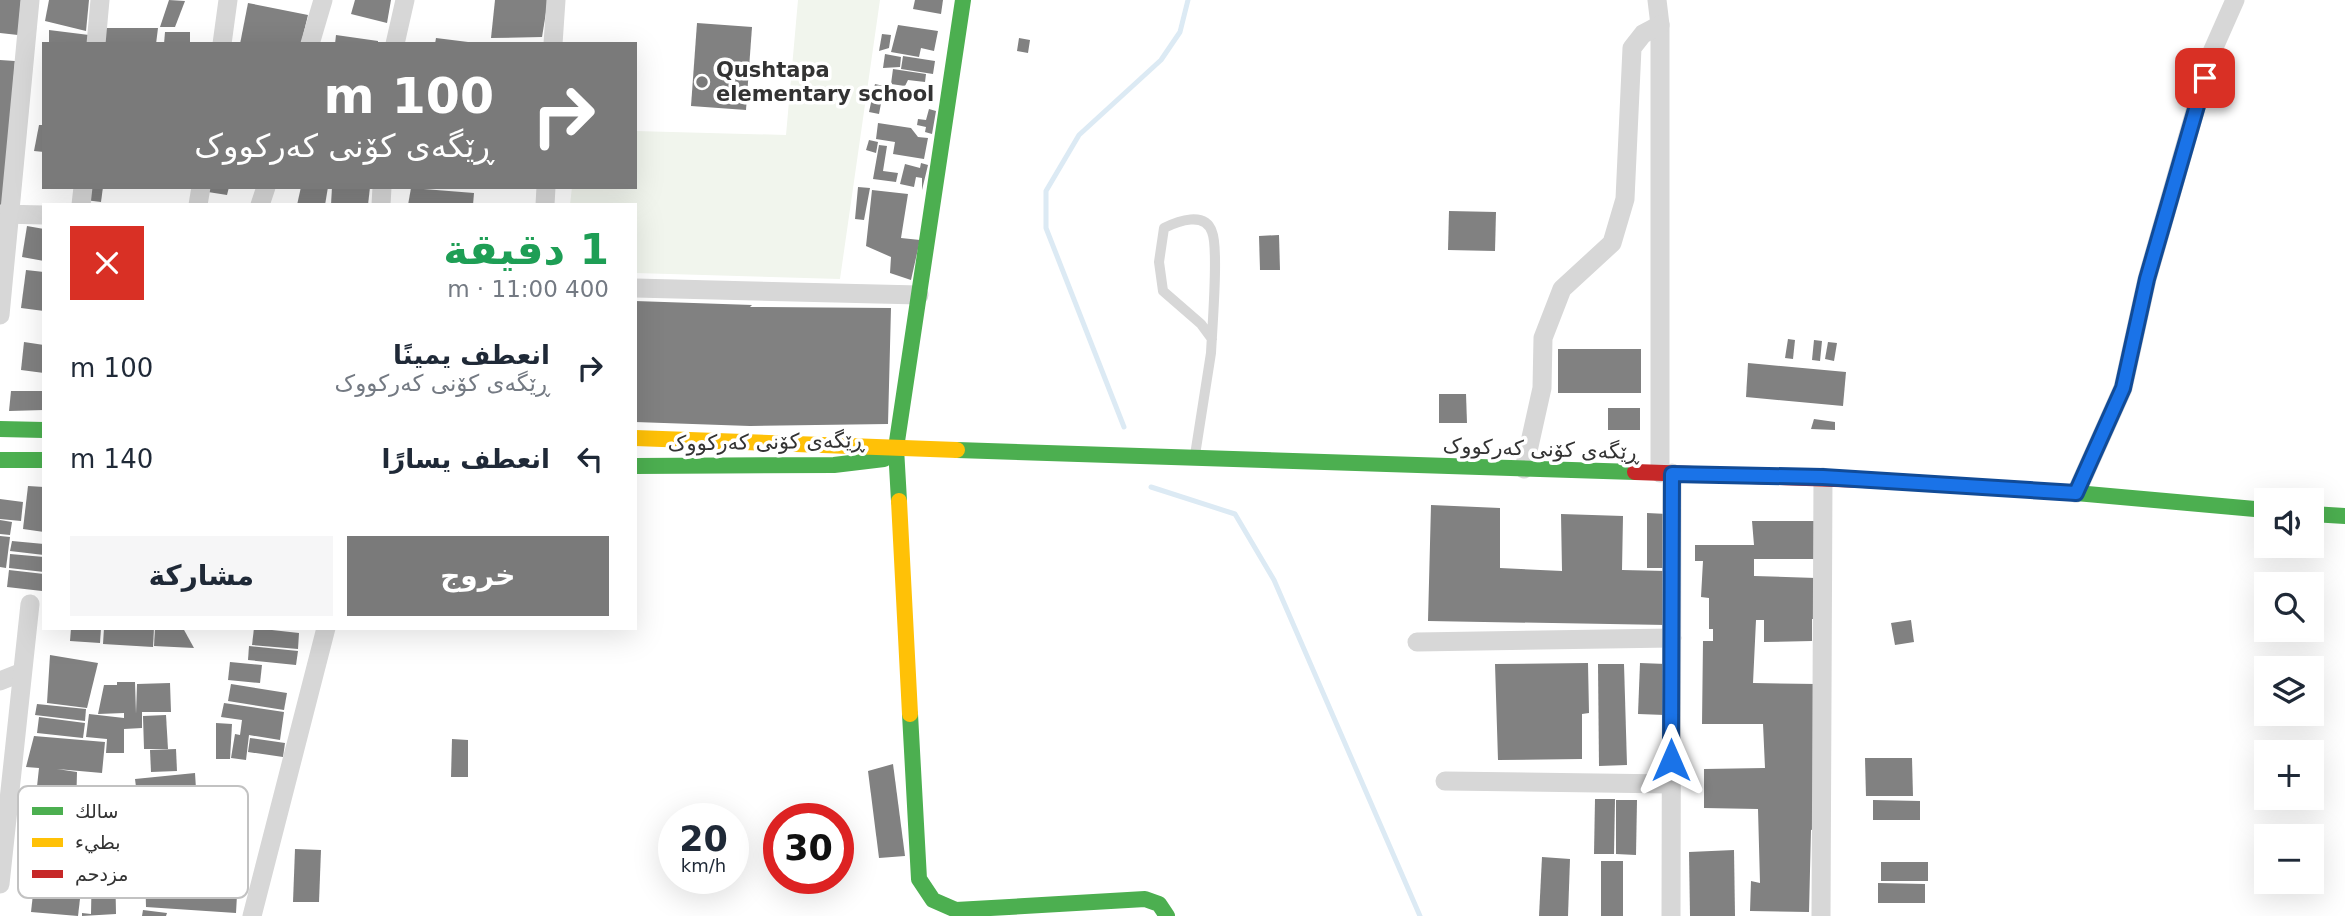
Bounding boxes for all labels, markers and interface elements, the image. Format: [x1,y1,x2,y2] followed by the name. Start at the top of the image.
[2175,48,2235,108] pin
[716,58,934,106] place label: Qushtapa elementary school
[2186,59,2224,97] icon: arrive
[324,68,494,125] text: 100 m
[518,70,609,161] icon: right
[694,74,710,90] marker: Qushtapa elementary school
[194,127,494,165] text: ڕێگەی کۆنی کەرکووک
[443,225,609,274] text: 1 دقيقة
[70,226,144,300] button: close
[447,276,609,302] text: 400 m · 11:00
[393,340,550,370] text: انعطف يمينًا
[571,349,609,387] icon: right
[70,353,153,383] text: 100 m
[335,370,550,396] text: ڕێگەی کۆنی کەرکووک
[667,428,866,456] street label: ڕێگەی کۆنی کەرکووک
[1442,434,1641,464] street label: ڕێگەی کۆنی کەرکووک
[571,440,609,478] icon: left
[70,444,153,474] text: 140 m
[381,444,550,474] text: انعطف يسارًا
[2254,488,2324,894] map controls
[2254,488,2324,558] button: sound
[70,536,333,616] button: مشاركة
[347,536,609,616] button: خروج
[2254,572,2324,642] button: search
[2254,656,2324,726] button: layers
[1634,723,1708,797] position arrow
[2254,740,2324,810] button: +
[18,786,248,898] legend
[75,800,119,822] text: سالك
[763,803,854,894] speed limit sign: 30
[679,819,728,859] text: 20
[2254,824,2324,894] button: −
[75,831,121,854] text: بطيء
[681,855,726,876] text: km/h
[75,863,129,886] text: مزدحم

